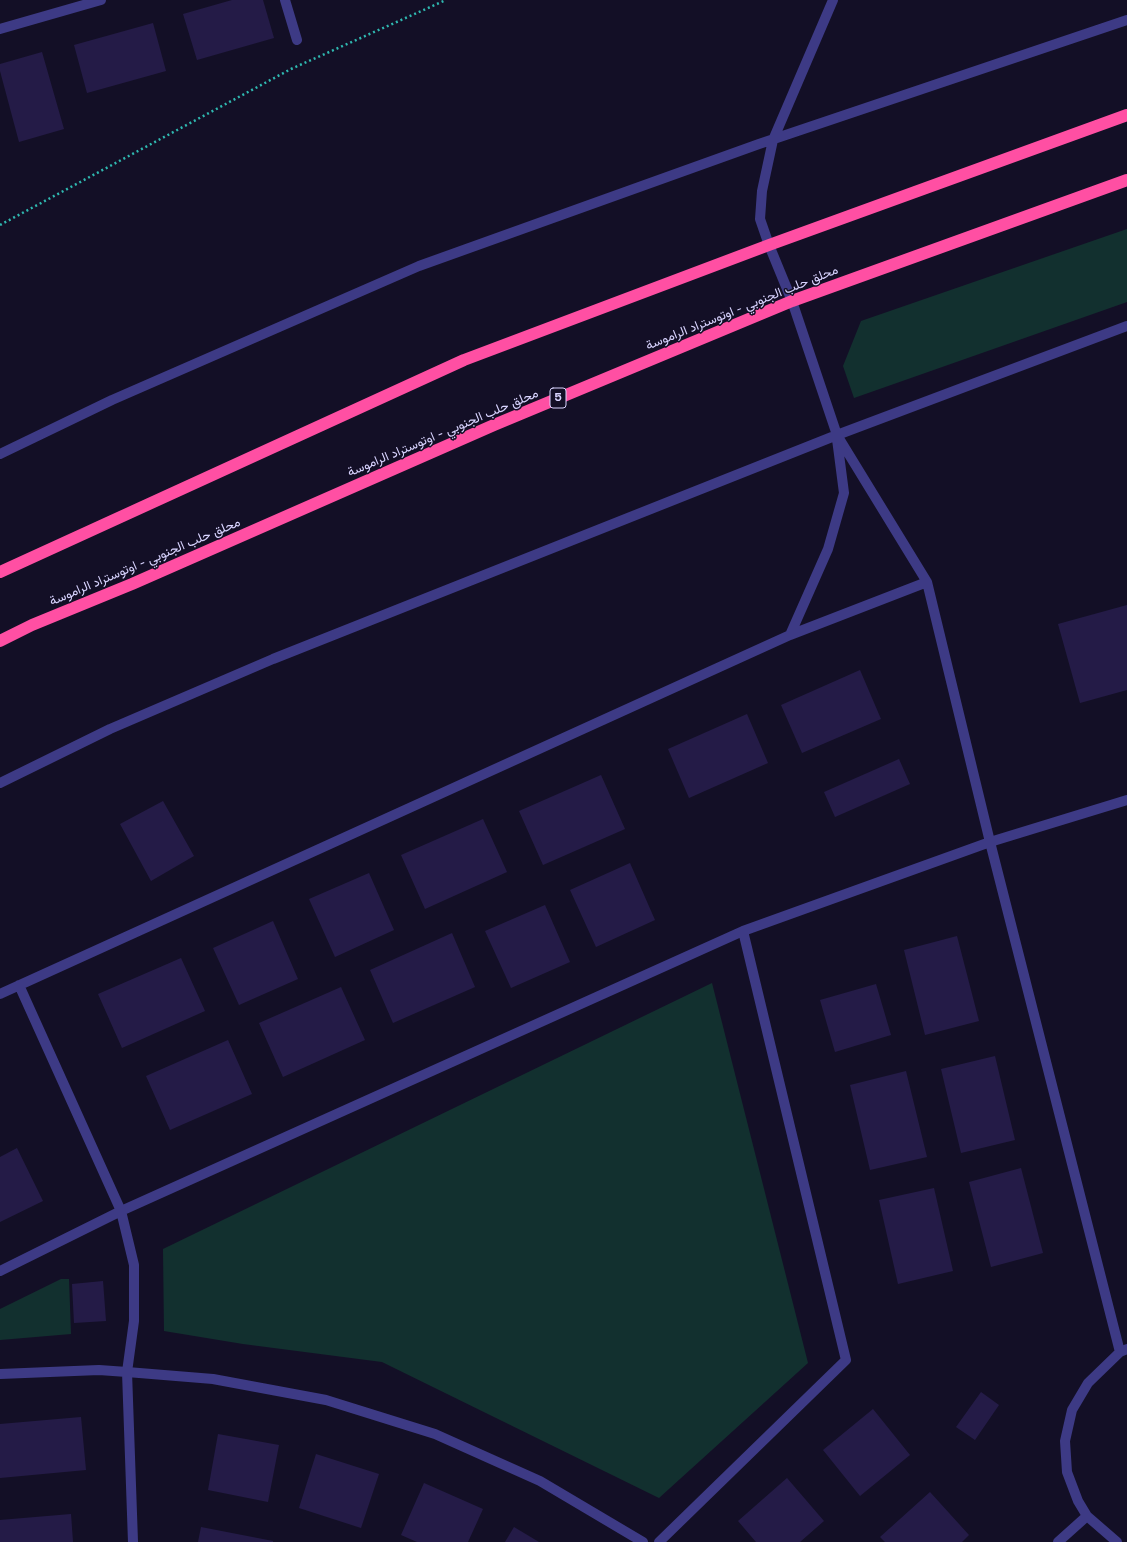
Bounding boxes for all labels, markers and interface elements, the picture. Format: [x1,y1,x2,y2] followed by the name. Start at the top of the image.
[644,262,840,354] street label: محلق حلب الجنوبي - اوتوستراد الراموسة
[345,386,541,480] street label: محلق حلب الجنوبي - اوتوستراد الراموسة
[550,388,566,408] road number: 5
[47,515,243,609] street label: محلق حلب الجنوبي - اوتوستراد الراموسة

